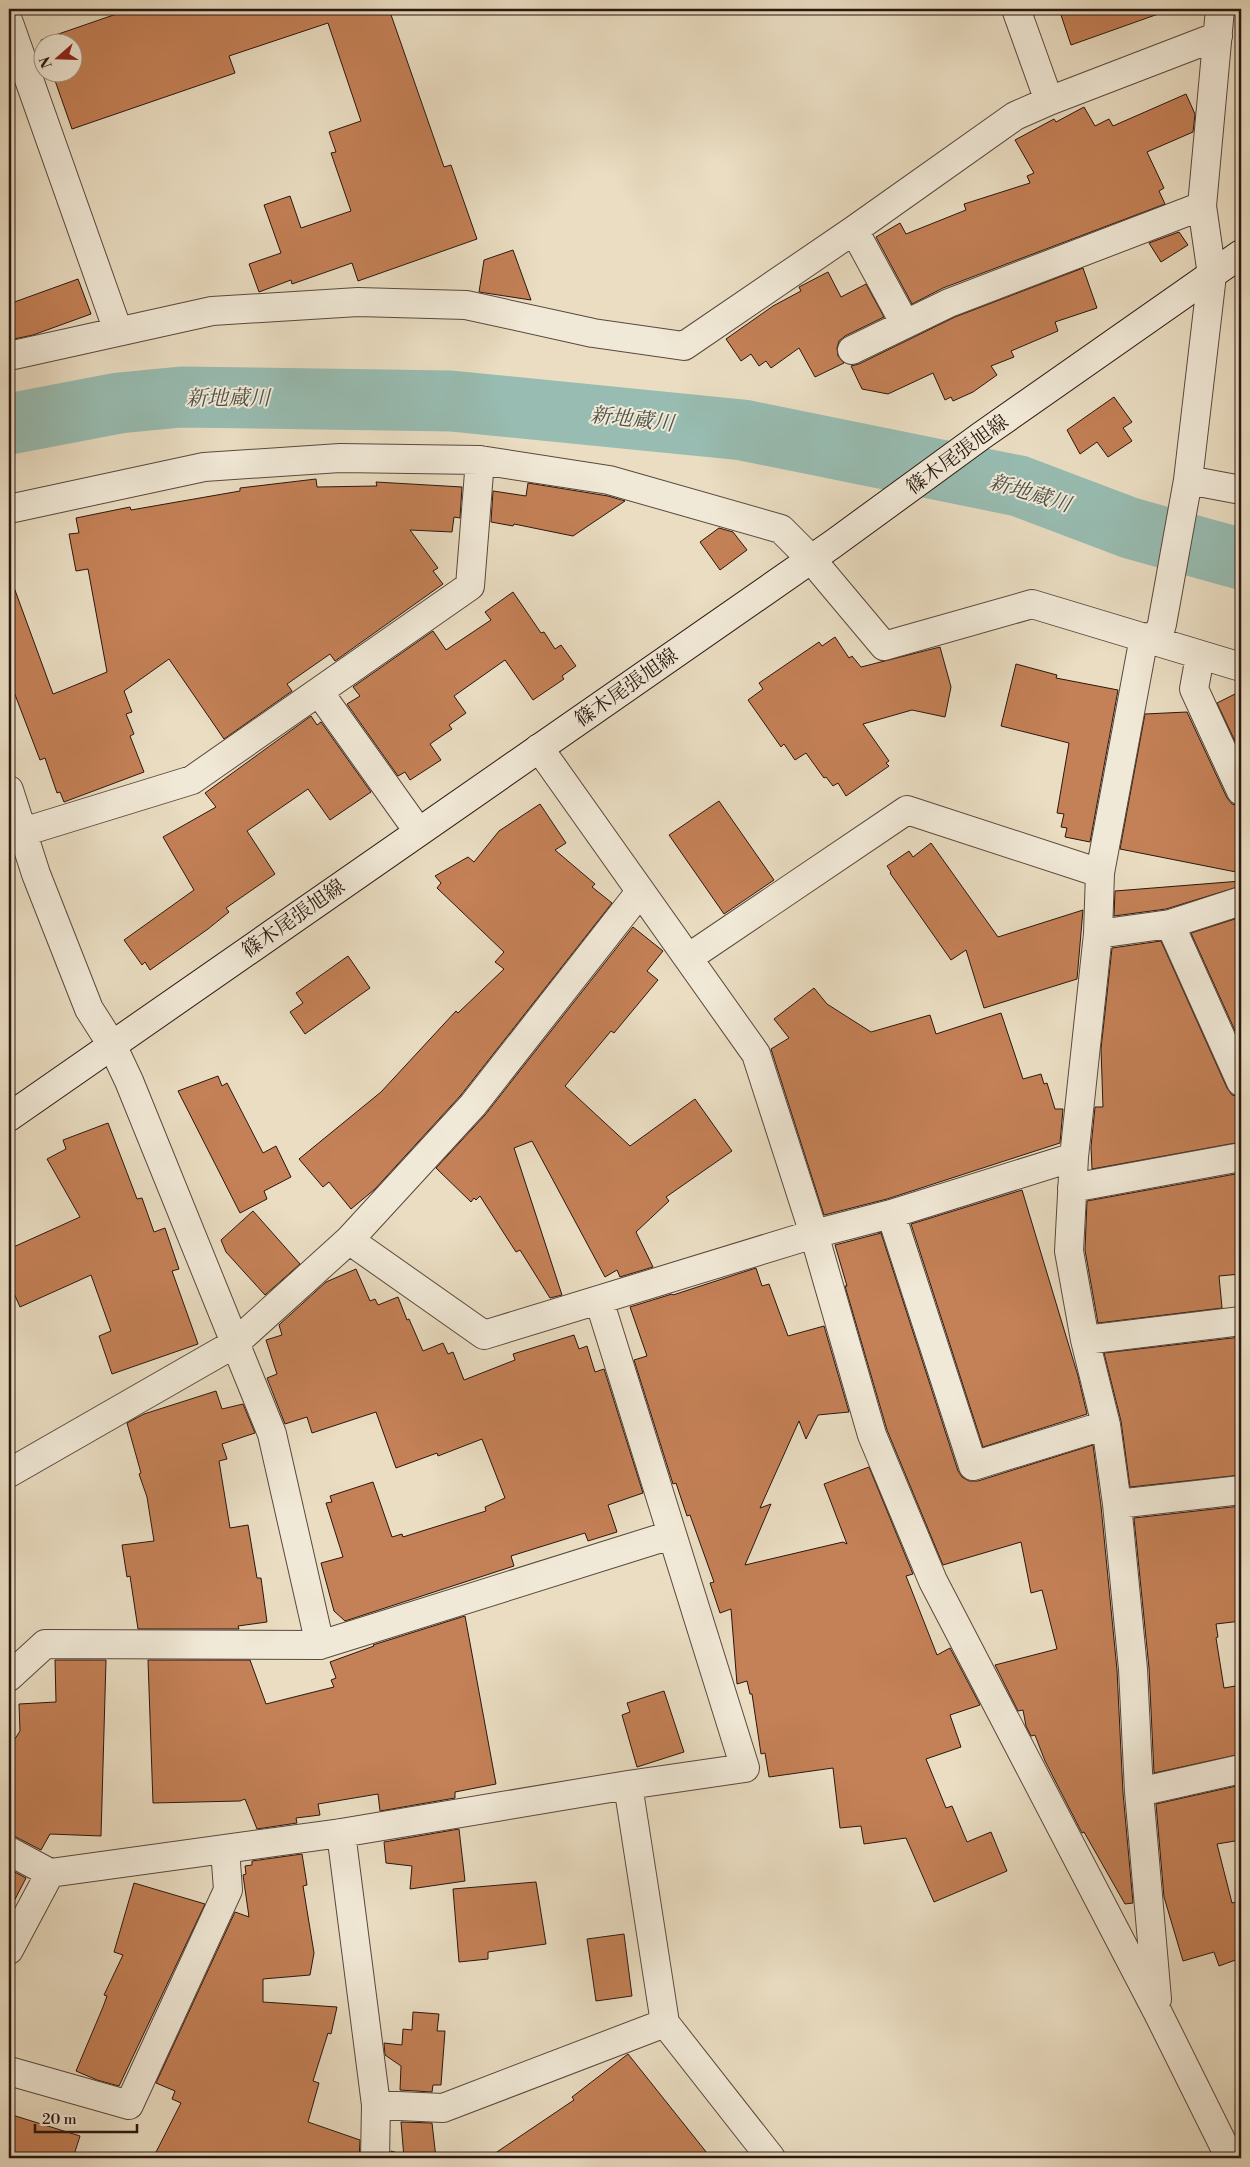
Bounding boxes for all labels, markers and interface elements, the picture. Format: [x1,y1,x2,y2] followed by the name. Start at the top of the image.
[32,32,82,82] north arrow
[36,54,57,70] text: N
[186,386,272,412] water label: 新地蔵川
[589,403,677,438] water label: 新地蔵川
[902,410,1014,501] street label: 篠木尾張旭線
[986,469,1076,519] water label: 新地蔵川
[571,644,683,733] street label: 篠木尾張旭線
[238,875,350,964] street label: 篠木尾張旭線
[35,2102,138,2134] scale bar
[42,2110,77,2129] text: 20 m

